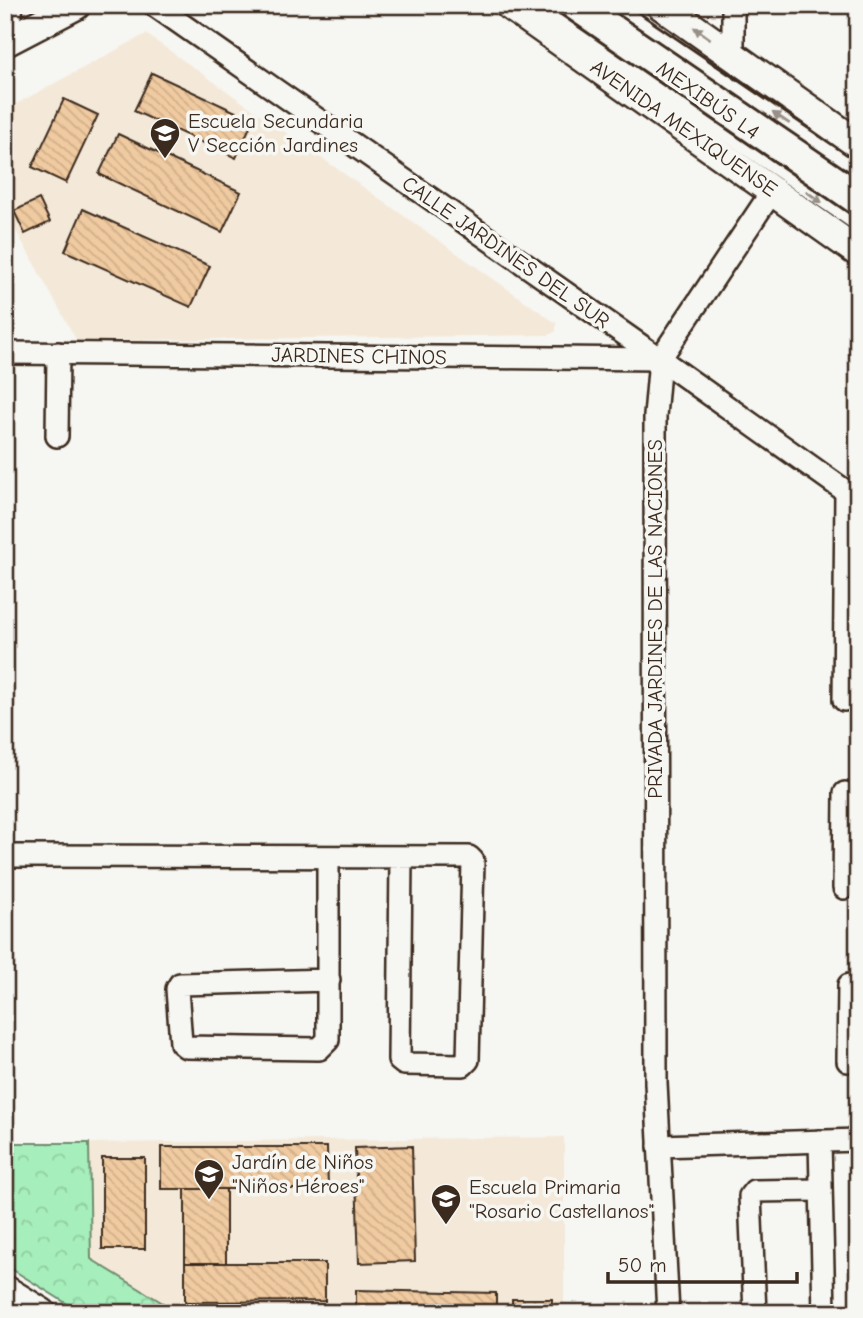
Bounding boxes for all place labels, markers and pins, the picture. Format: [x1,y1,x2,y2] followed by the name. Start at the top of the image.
[188,109,364,157] place label: Escuela Secundaria V Sección Jardines
[148,116,182,160] school or university icon: Escuela Secundaria V Sección Jardines
[232,1150,373,1198] place label: Jardín de Niños "Niños Héroes"
[192,1157,226,1201] school or university icon: Jardín de Niños "Niños Héroes"
[469,1175,654,1223] place label: Escuela Primaria "Rosario Castellanos"
[429,1182,463,1226] school or university icon: Escuela Primaria "Rosario Castellanos"

